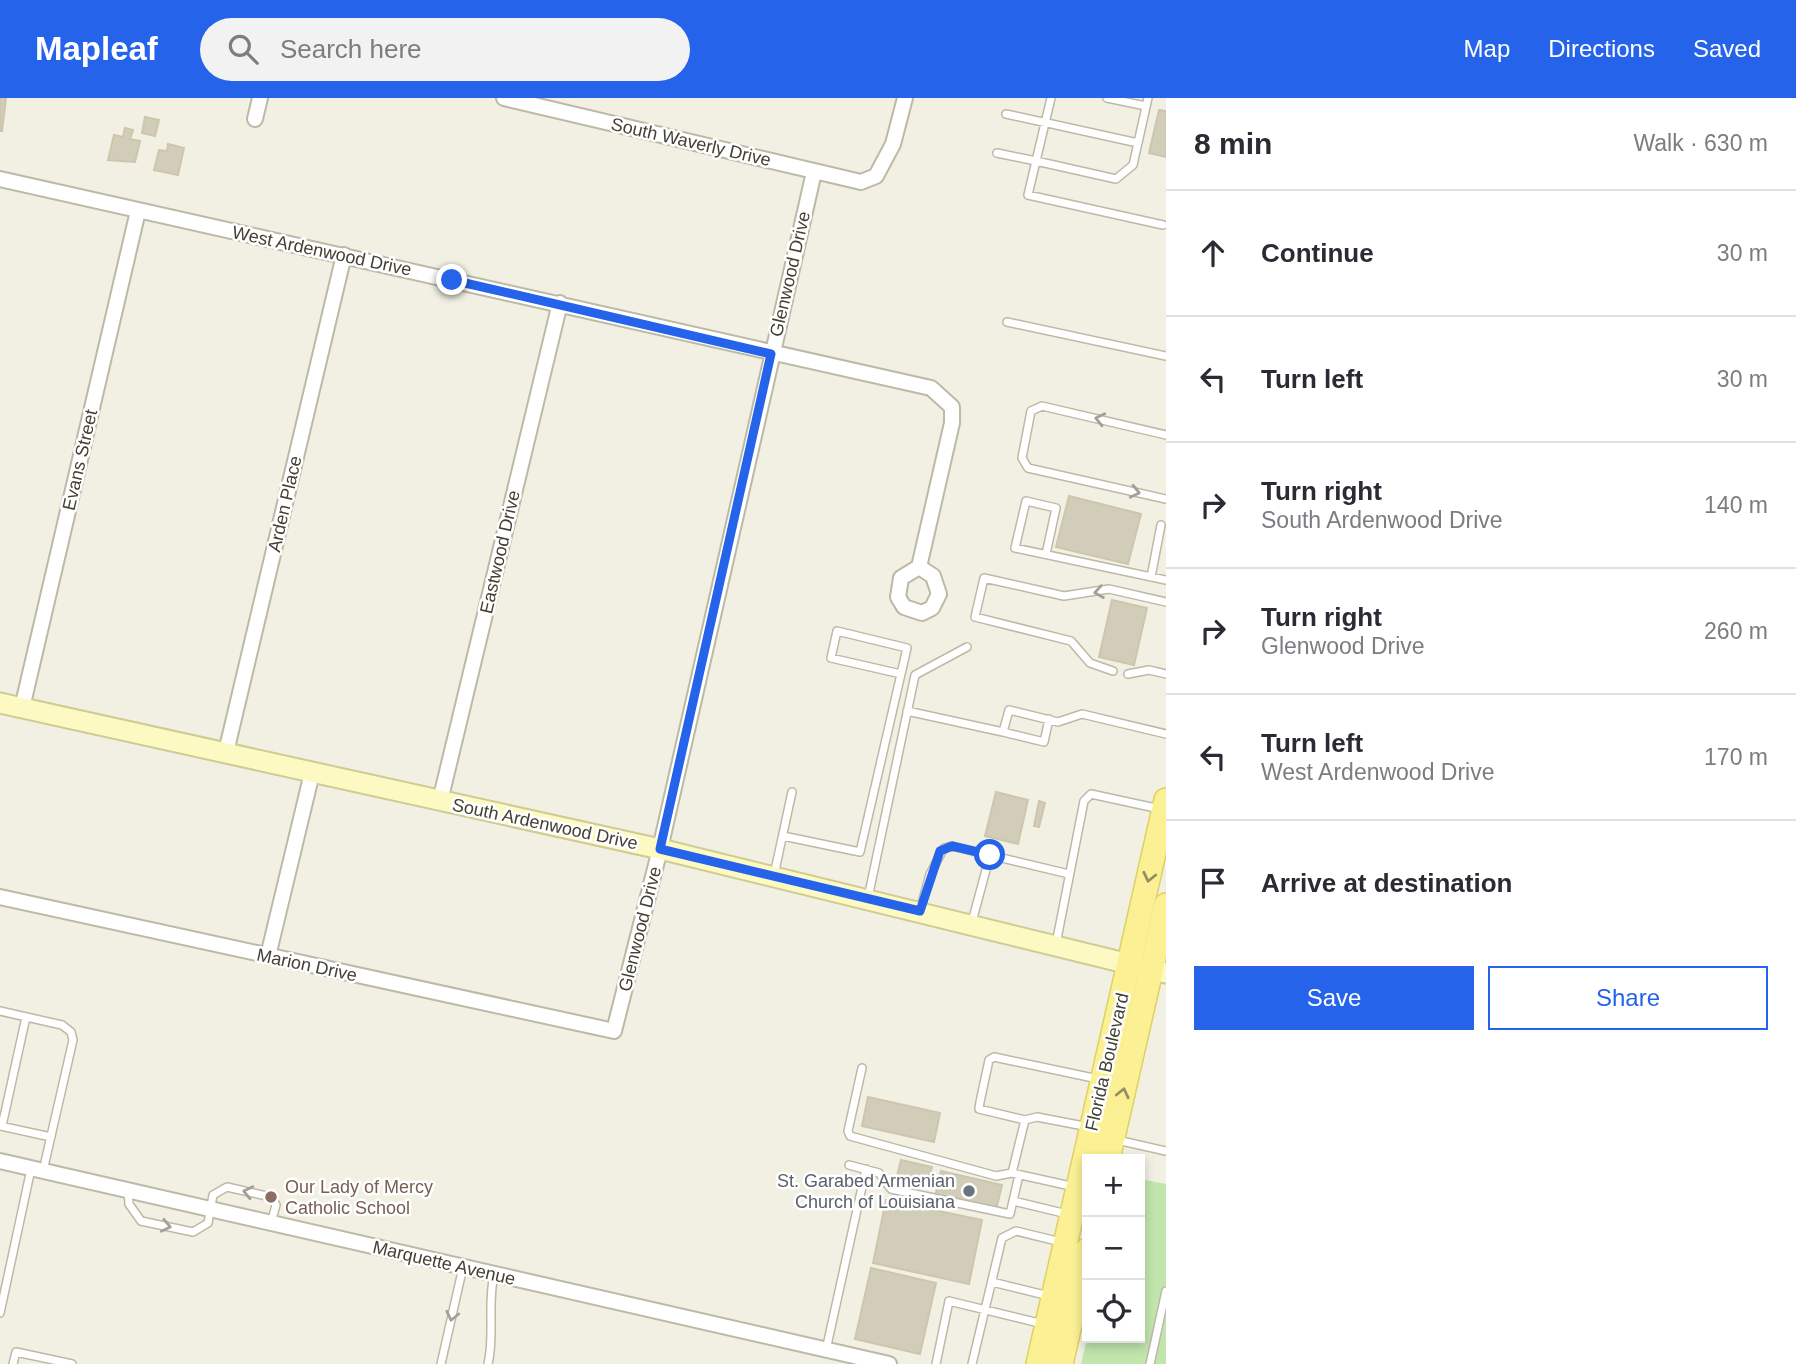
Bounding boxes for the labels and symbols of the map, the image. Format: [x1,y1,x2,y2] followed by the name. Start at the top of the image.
[609,114,773,170] street label: South Waverly Drive
[766,209,814,339] street label: Glenwood Drive
[231,222,413,280] street label: West Ardenwood Drive
[436,264,467,295] route end
[59,408,101,512] street label: Evans Street
[1094,412,1106,427] one-way arrow
[264,454,306,554] street label: Arden Place
[1129,484,1141,499] one-way arrow
[476,488,524,616] street label: Eastwood Drive
[1093,584,1105,599] one-way arrow
[450,795,640,853] street label: South Ardenwood Drive
[974,839,1005,870] route start
[615,864,665,994] street label: Glenwood Drive
[1142,871,1157,883] one-way arrow
[255,945,359,985] street label: Marion Drive
[1081,991,1133,1133] street label: Florida Boulevard
[1115,1087,1129,1099] one-way arrow
[777,1171,956,1212] place label: St. Garabed Armenian Church of Louisiana
[285,1177,433,1218] place label: Our Lady of Mercy Catholic School
[961,1183,977,1199] marker: St. Garabed Armenian Church of Louisiana
[242,1186,254,1200] one-way arrow
[263,1189,279,1205] marker: Our Lady of Mercy Catholic School
[160,1218,172,1233] one-way arrow
[371,1237,517,1289] street label: Marquette Avenue
[446,1310,461,1322] one-way arrow

